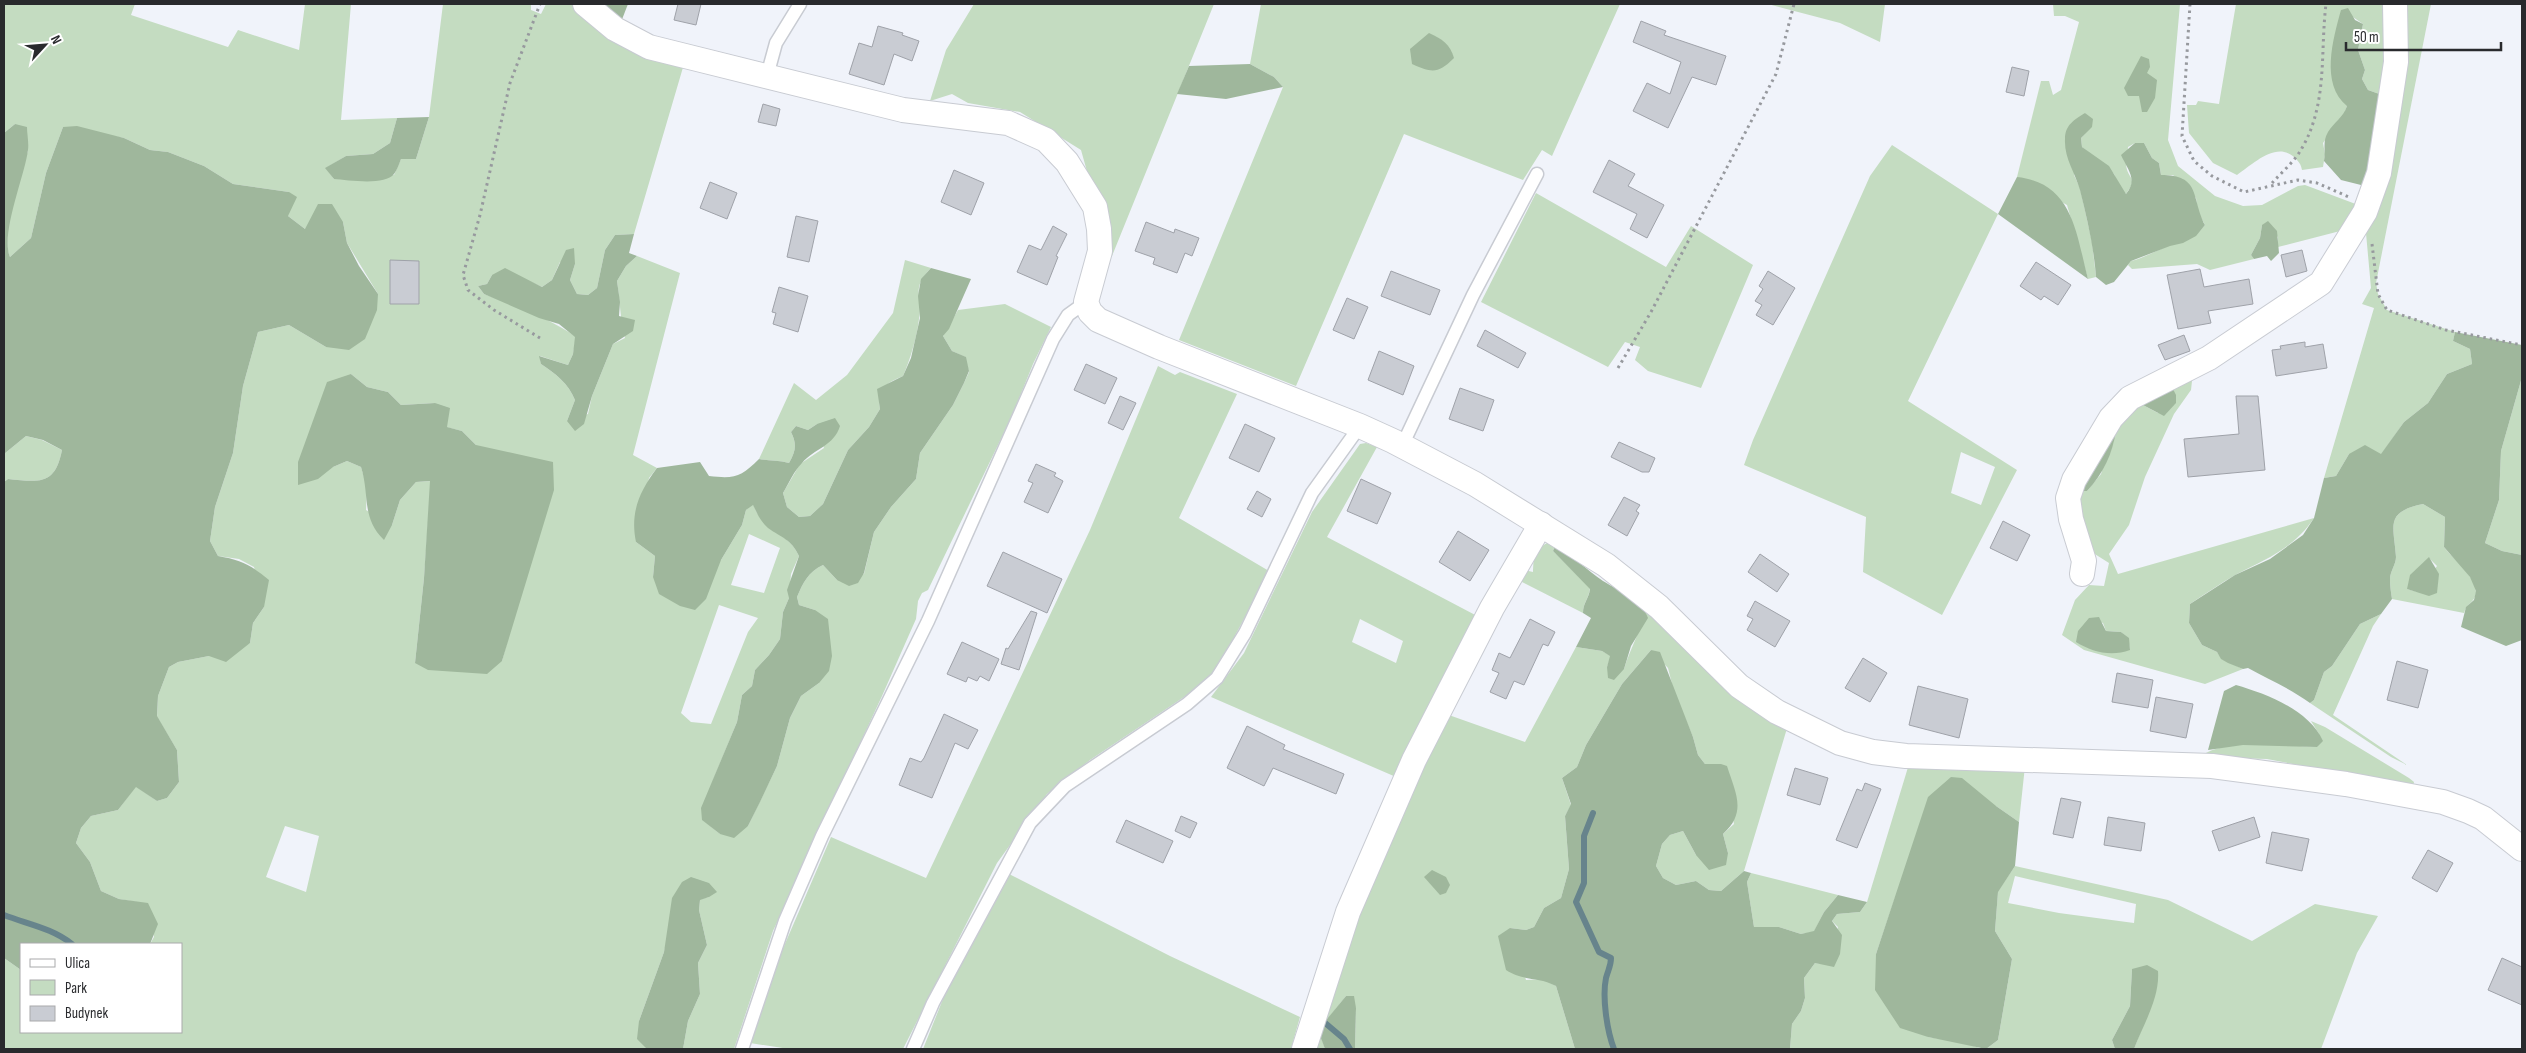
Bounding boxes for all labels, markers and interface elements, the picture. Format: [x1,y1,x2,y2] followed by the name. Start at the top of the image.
[20,20,70,70] north arrow
[2346,20,2501,52] scale bar
[2354,28,2379,47] text: 50 m
[47,32,66,47] text: N
[20,943,182,1033] legend
[65,954,90,973] text: Ulica
[65,979,87,998] text: Park
[65,1004,108,1023] text: Budynek

